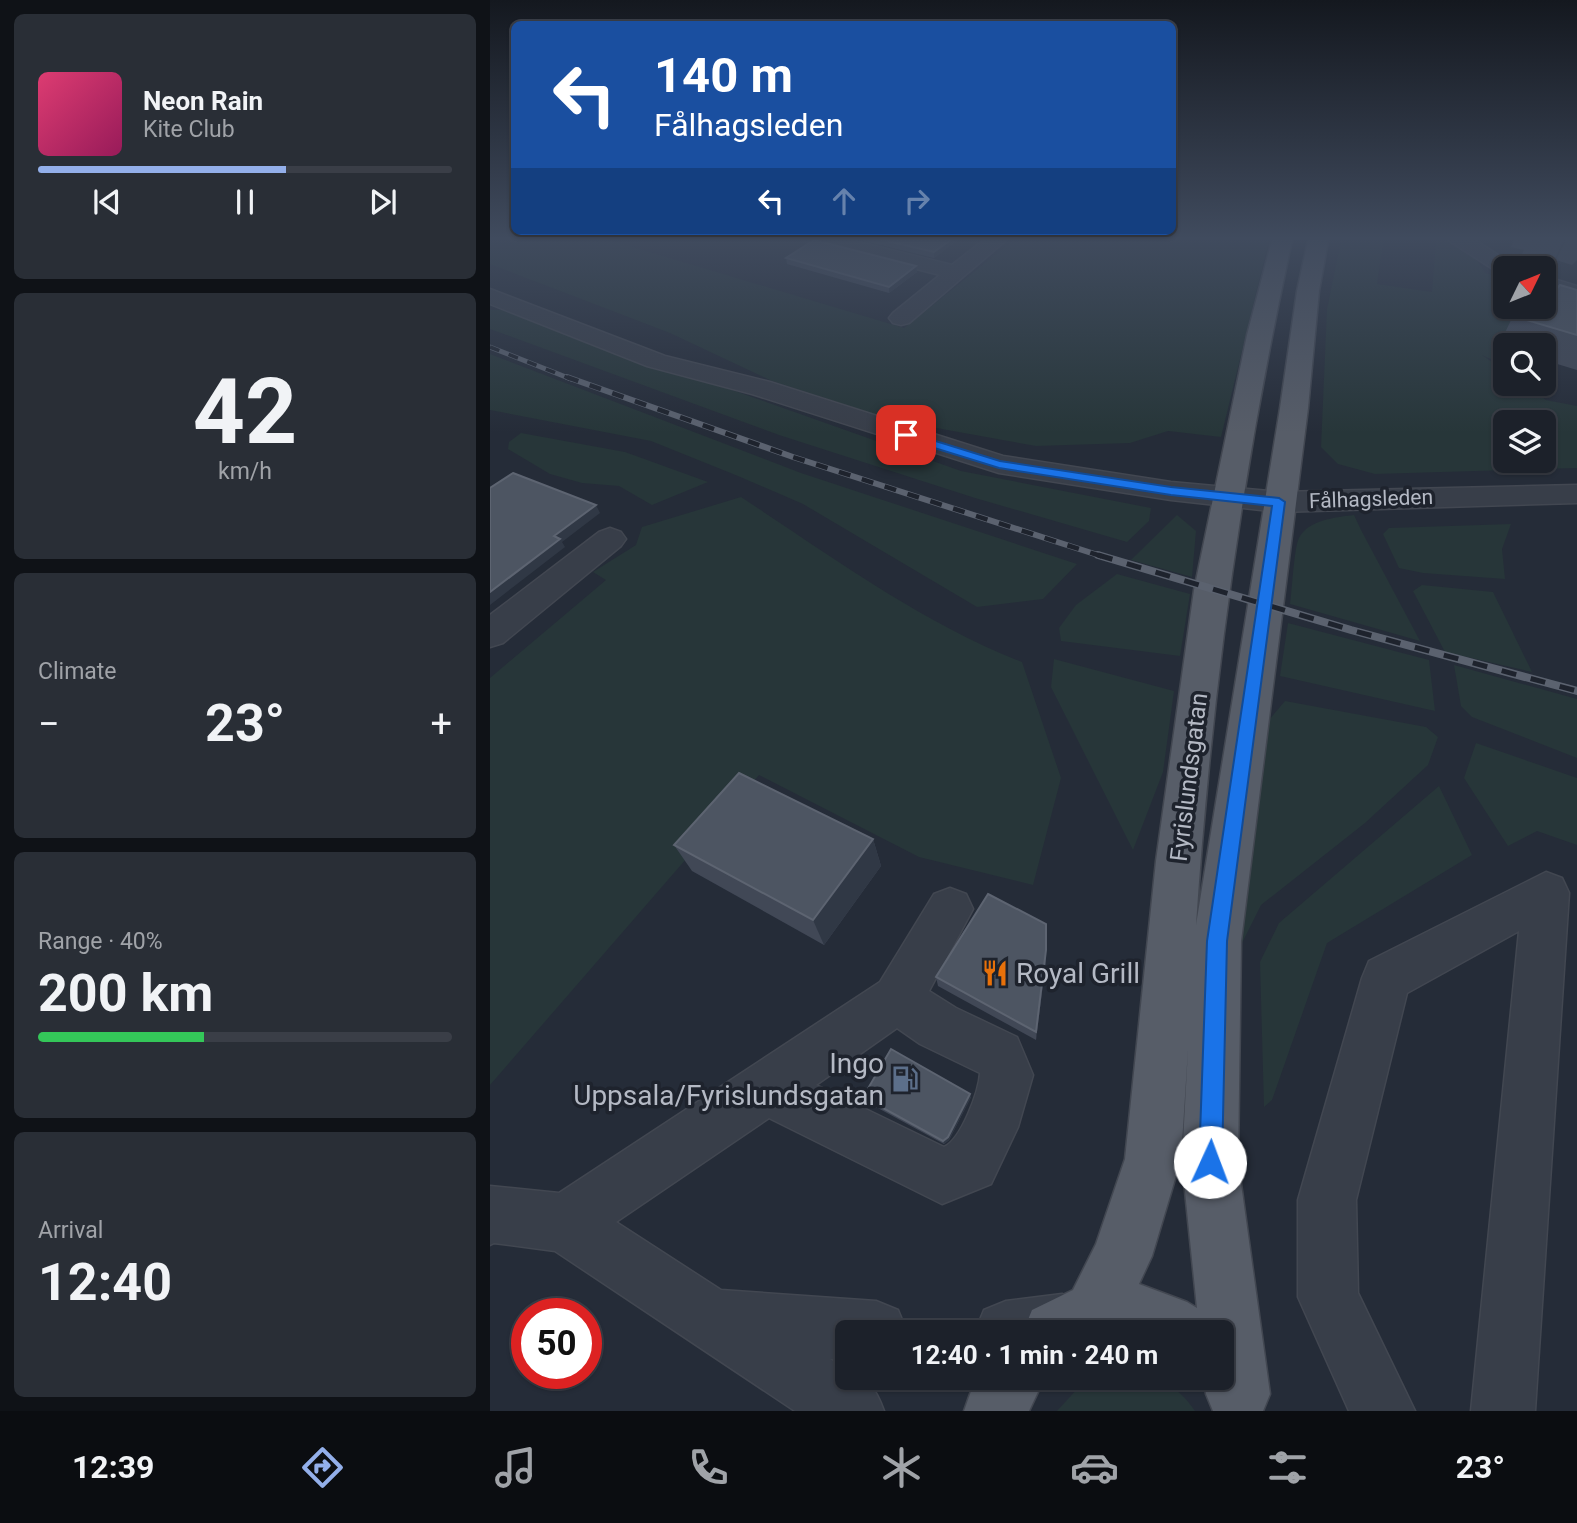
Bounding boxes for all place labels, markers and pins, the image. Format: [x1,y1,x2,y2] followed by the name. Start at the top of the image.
[876,405,936,465] pin
[1016,957,1140,990] place label: Royal Grill
[980,958,1010,988] restaurant icon: Royal Grill
[573,1047,884,1112] place label: Ingo Uppsala/Fyrislundsgatan
[890,1064,920,1094] fuel station icon: Ingo Uppsala/Fyrislundsgatan

